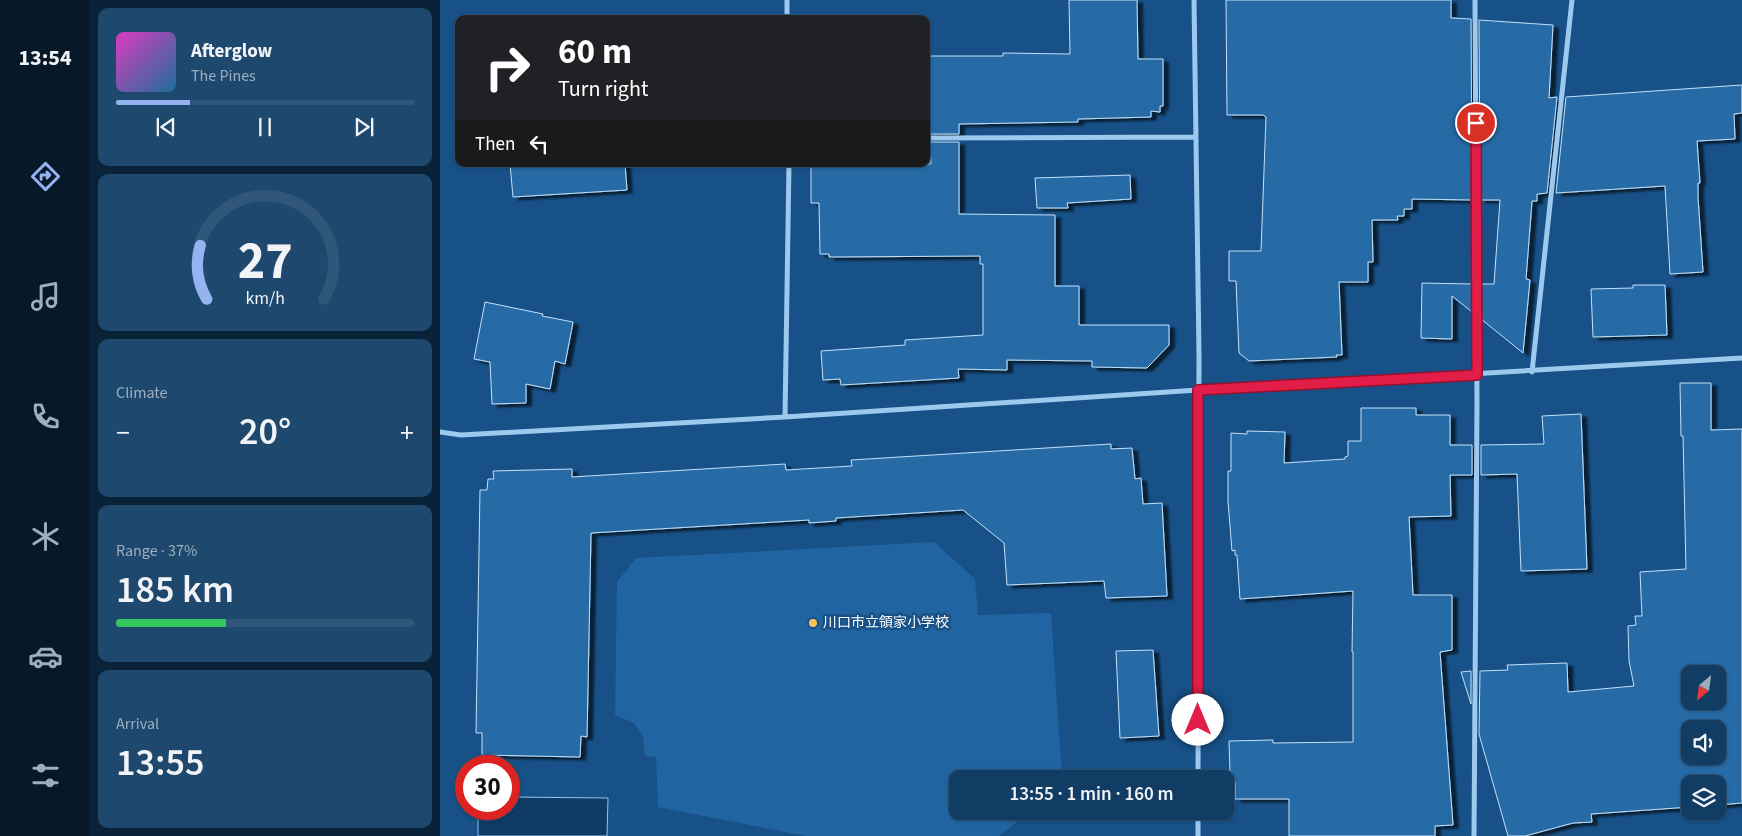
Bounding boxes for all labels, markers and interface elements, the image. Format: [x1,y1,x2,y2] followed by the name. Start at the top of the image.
[558,27,632,77] text: 60 m
[475,35,540,100] icon: right
[191,38,272,65] text: Afterglow
[18,42,72,74] text: 13:54
[191,65,256,87] text: The Pines
[558,73,648,105] text: Turn right
[1455,102,1497,144] pin
[1462,109,1490,137] icon: arrive
[152,113,180,141] icon: previous
[251,113,279,141] icon: pause
[350,113,378,141] icon: next
[525,130,553,158] icon: left
[475,131,515,158] text: Then
[28,159,63,194] icon: directions
[238,225,292,299] text: 27
[28,279,63,314] icon: music
[245,286,285,311] text: km/h
[116,382,167,404] text: Climate
[28,399,63,434] icon: phone
[239,405,291,459] text: 20°
[116,413,130,453] text: −
[400,413,414,453] text: +
[28,519,63,554] icon: climate
[116,540,197,562] text: Range · 37%
[116,563,234,617] text: 185 km
[823,613,949,633] place label: 川口市立領家小学校
[807,617,819,629] marker: 川口市立領家小学校
[28,639,63,674] icon: car
[1681,665,1726,710] north arrow
[1681,665,1726,820] map controls
[1171,693,1223,745] position arrow
[116,713,159,735] text: Arrival
[1681,720,1726,765] button: sound
[116,736,204,790] text: 13:55
[455,755,520,820] speed limit sign: 30
[28,758,63,793] icon: filters
[1681,775,1726,820] button: layers
[1009,781,1174,808] text: 13:55 · 1 min · 160 m

